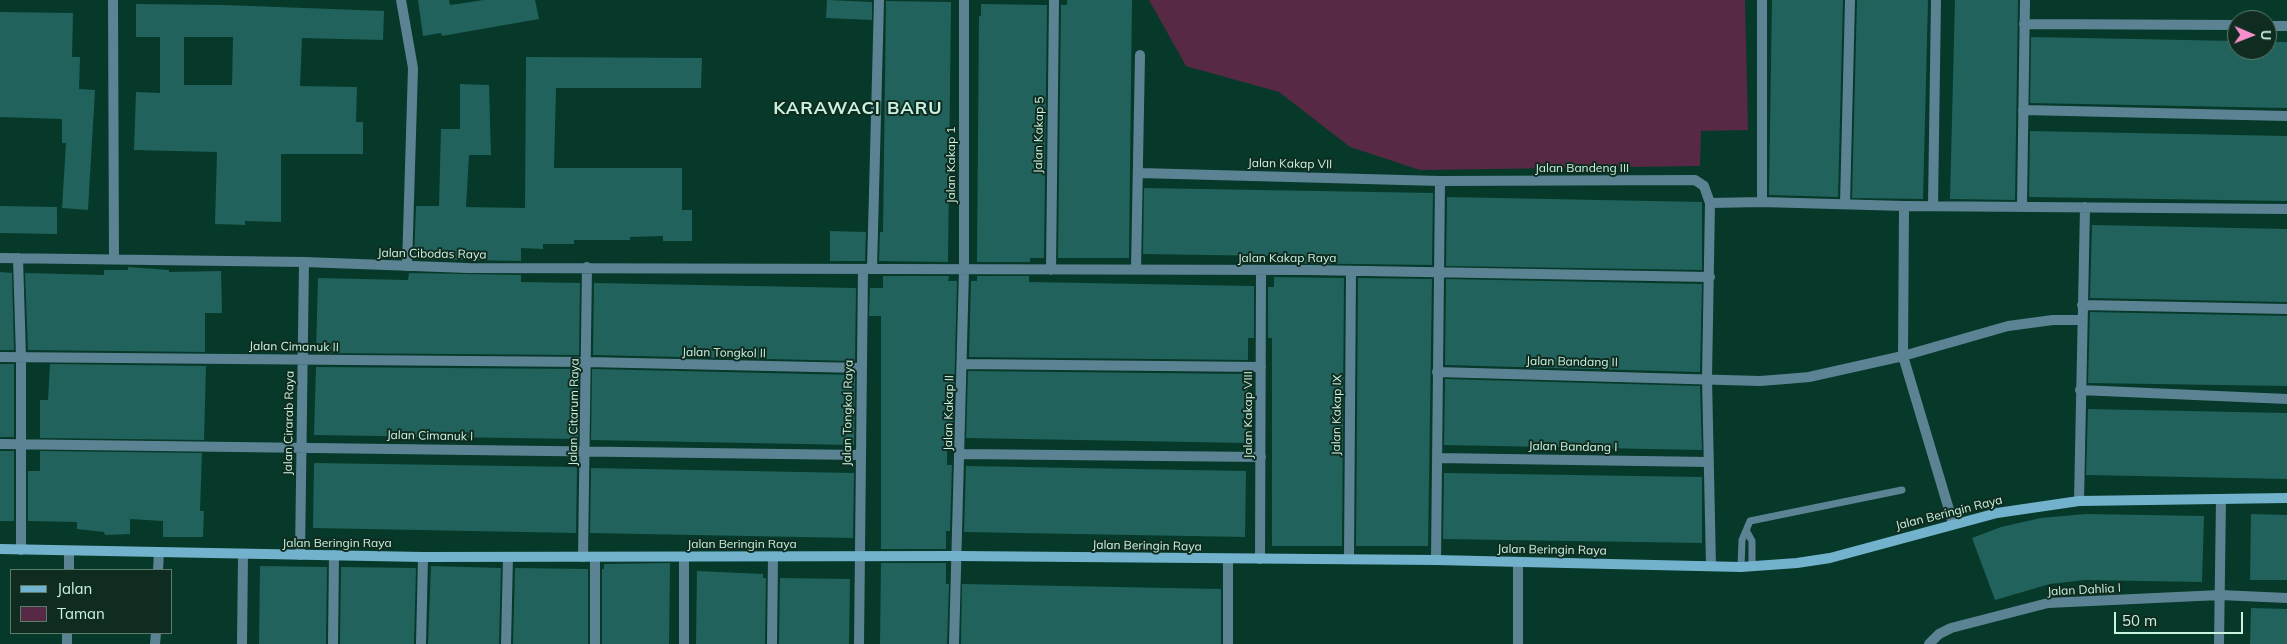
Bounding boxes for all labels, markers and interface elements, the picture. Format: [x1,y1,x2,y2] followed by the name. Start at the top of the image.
[2227,10,2277,60] north arrow
[2257,30,2275,41] text: U
[1031,96,1047,174] street label: Jalan Kakap 5
[772,98,944,120] district label: KARAWACI BARU
[944,126,958,204] street label: Jalan Kakap 1
[1248,156,1332,172] street label: Jalan Kakap VII
[1535,161,1629,175] street label: Jalan Bandeng III
[377,246,487,262] street label: Jalan Cibodas Raya
[1238,251,1336,265] street label: Jalan Kakap Raya
[249,339,339,355] street label: Jalan Cimanuk II
[682,345,766,361] street label: Jalan Tongkol II
[1526,354,1618,370] street label: Jalan Bandang II
[566,358,582,466] street label: Jalan Citarum Raya
[840,360,856,466] street label: Jalan Tongkol Raya
[281,371,297,475] street label: Jalan Cirarab Raya
[1241,371,1255,459] street label: Jalan Kakap VIII
[941,375,957,451] street label: Jalan Kakap II
[1329,375,1345,455] street label: Jalan Kakap IX
[387,428,473,444] street label: Jalan Cimanuk I
[1529,439,1617,455] street label: Jalan Bandang I
[1894,493,2004,533] street label: Jalan Beringin Raya
[282,536,392,550] street label: Jalan Beringin Raya
[687,537,797,551] street label: Jalan Beringin Raya
[1092,538,1202,554] street label: Jalan Beringin Raya
[1497,542,1607,558] street label: Jalan Beringin Raya
[10,569,172,634] legend
[57,579,92,598] text: Jalan
[2047,581,2121,599] street label: Jalan Dahlia I
[2117,602,2246,634] scale bar
[57,604,105,623] text: Taman
[2122,611,2157,630] text: 50 m

